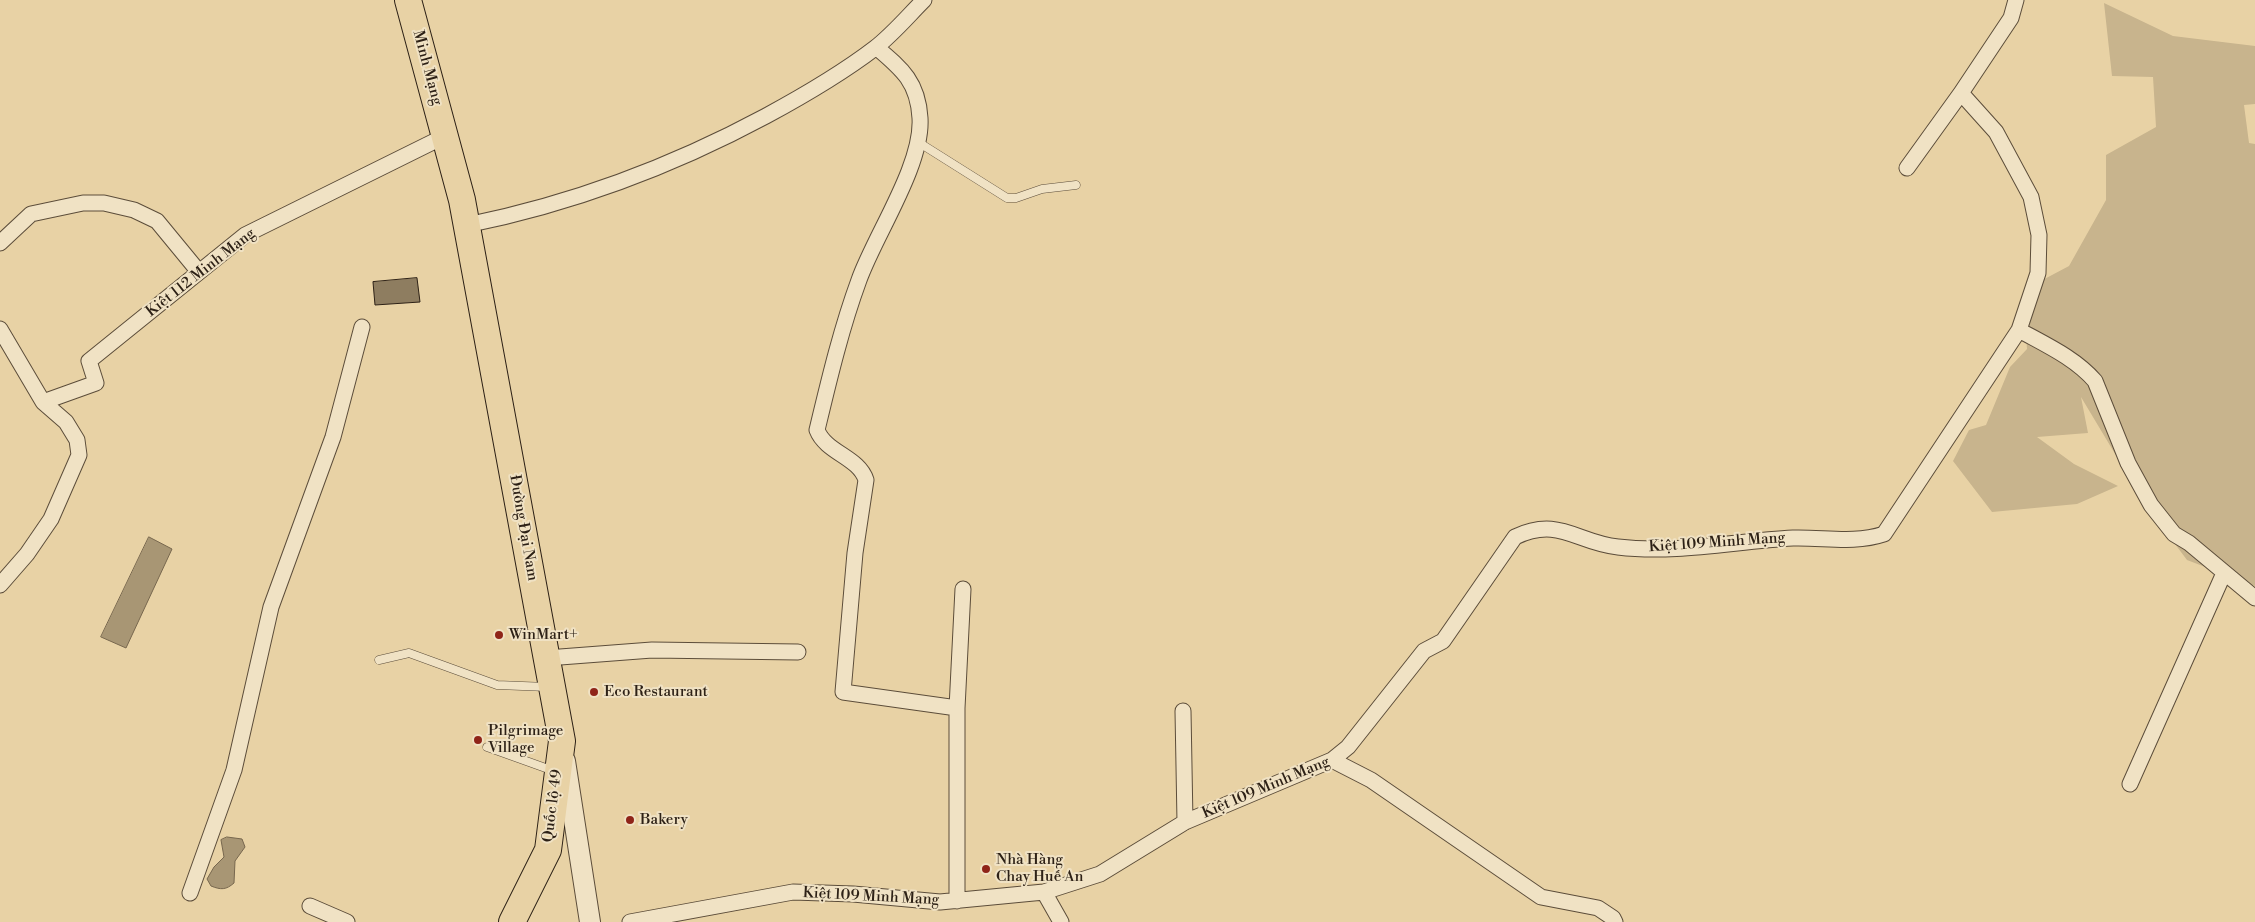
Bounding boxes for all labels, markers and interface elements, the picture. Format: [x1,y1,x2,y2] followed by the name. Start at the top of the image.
[408,29,446,107] street label: Minh Mạng
[143,225,259,321] street label: Kiệt 112 Minh Mạng
[505,474,541,582] street label: Đường Đại Nam
[1648,529,1786,557] street label: Kiệt 109 Minh Mạng
[509,626,578,644] place label: WinMart+
[493,629,505,641] marker: WinMart+
[604,683,708,701] place label: Eco Restaurant
[588,686,600,698] marker: Eco Restaurant
[488,722,563,757] place label: Pilgrimage Village
[472,734,484,746] marker: Pilgrimage Village
[1200,753,1332,823] street label: Kiệt 109 Minh Mạng
[540,769,566,843] street label: Quốc lộ 49
[640,811,688,829] place label: Bakery
[624,814,636,826] marker: Bakery
[996,851,1084,886] place label: Nhà Hàng Chay Huế An
[980,863,992,875] marker: Nhà Hàng Chay Huế An
[802,884,940,910] street label: Kiệt 109 Minh Mạng

